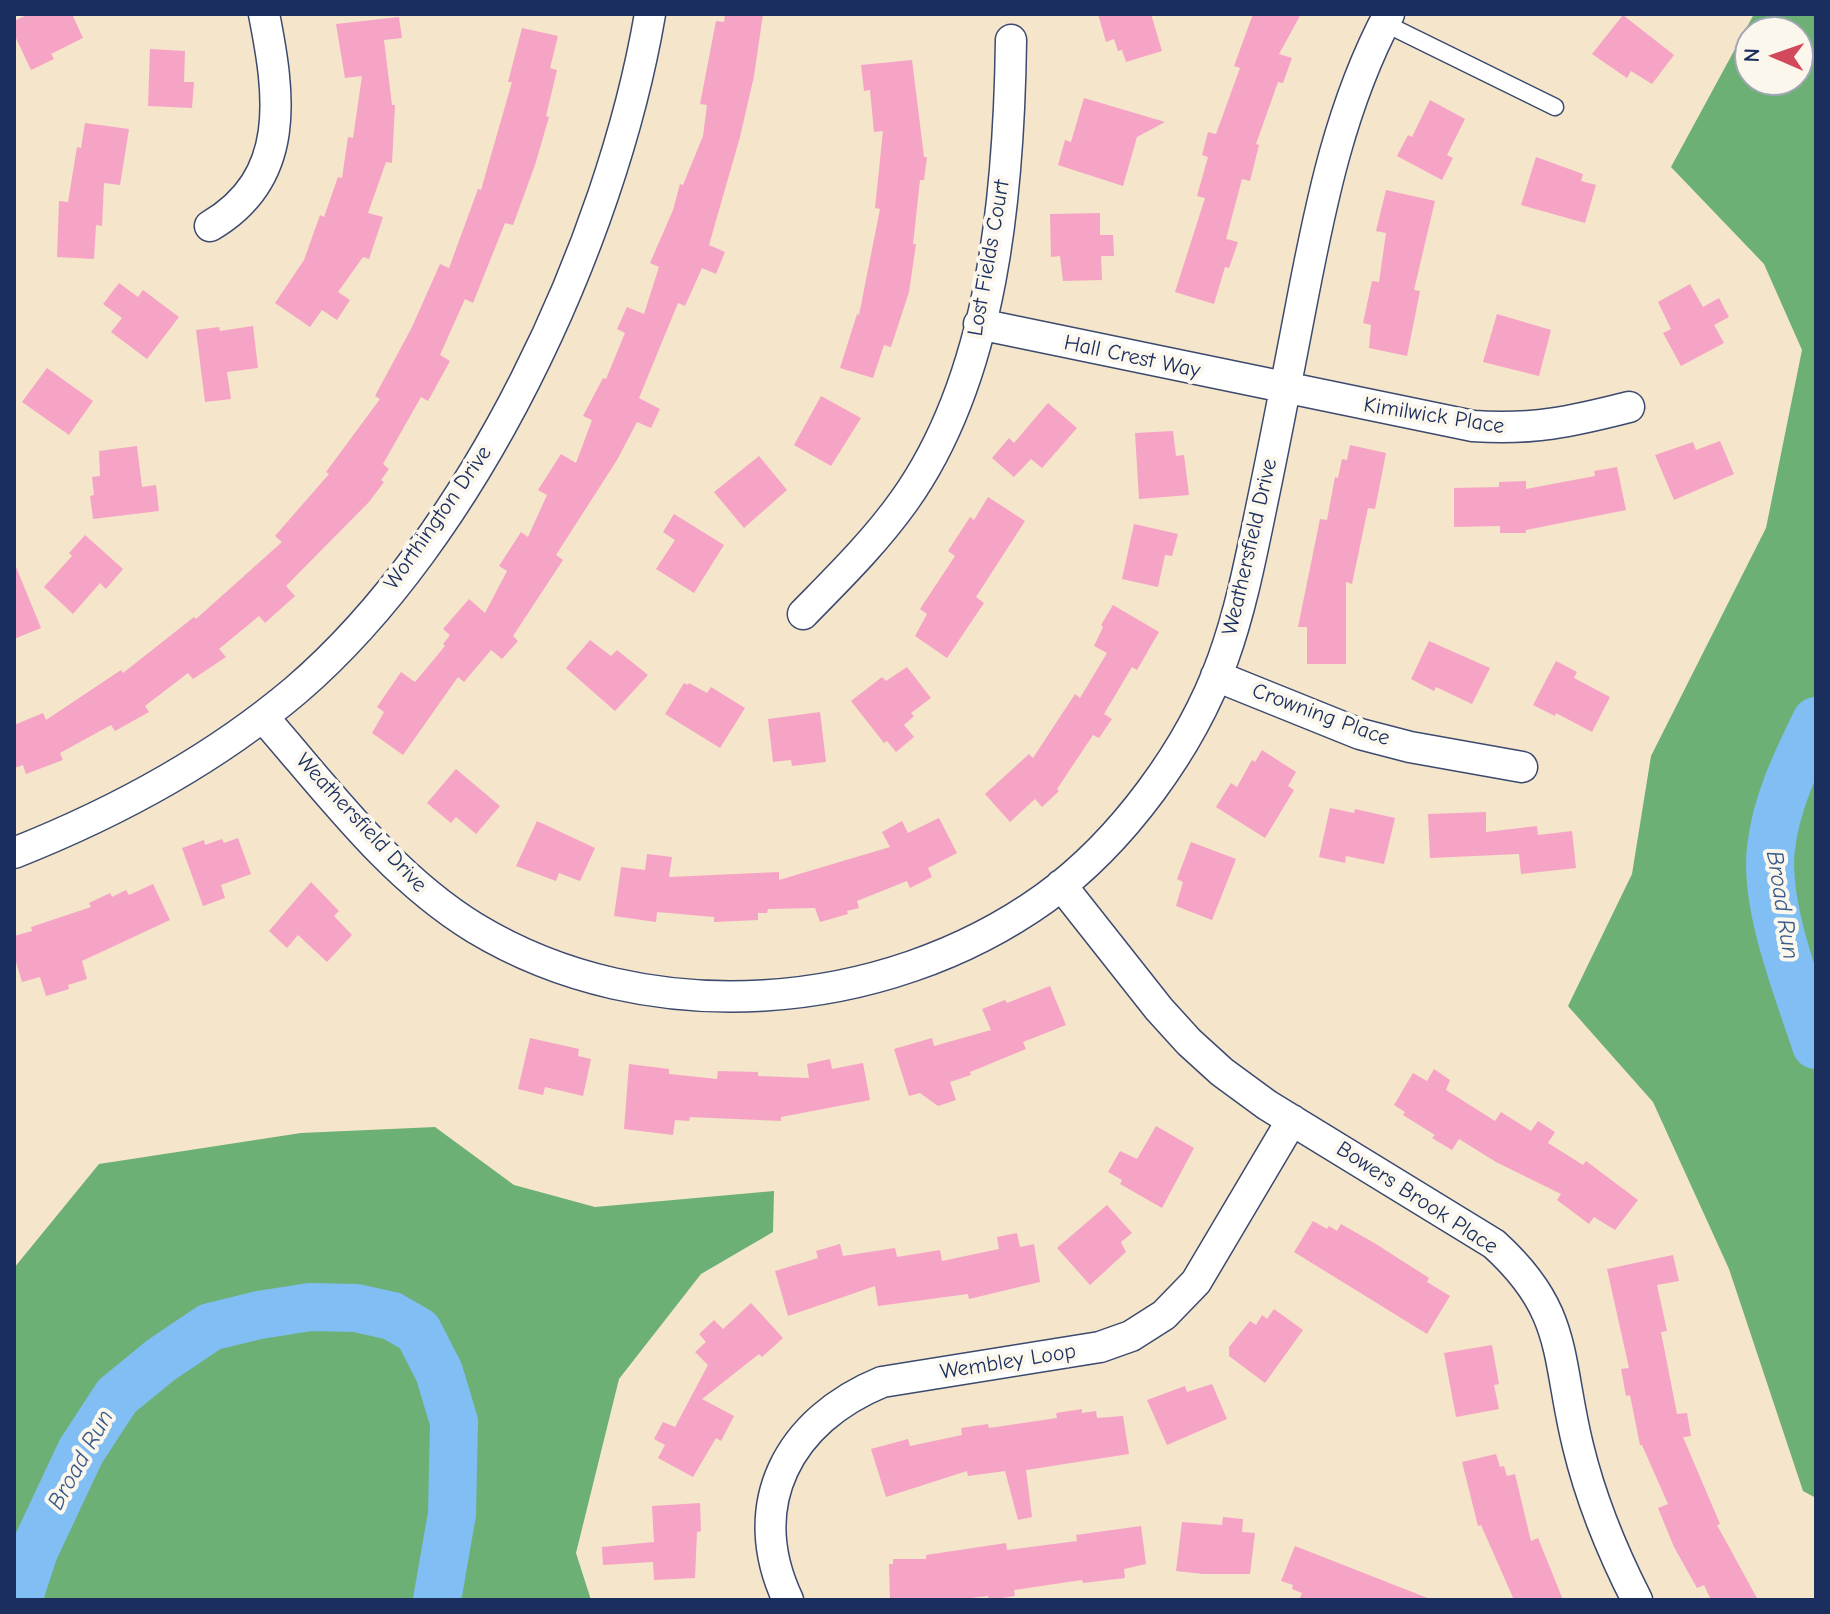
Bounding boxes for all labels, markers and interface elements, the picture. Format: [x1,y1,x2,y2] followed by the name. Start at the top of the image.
[1734,16,1814,96] north arrow
[1739,48,1765,63] text: N
[962,178,1016,338] street label: Lost Fields Court
[1061,330,1203,384] street label: Hall Crest Way
[1362,392,1506,440] street label: Kimilwick Place
[379,441,497,595] street label: Worthington Drive
[1217,456,1283,638] street label: Weathersfield Drive
[1248,678,1394,752] street label: Crowning Place
[290,748,432,898] street label: Weathersfield Drive
[1759,849,1805,961] water label: Broad Run
[1331,1136,1503,1260] street label: Bowers Brook Place
[938,1338,1078,1386] street label: Wembley Loop
[42,1405,120,1515] water label: Broad Run

